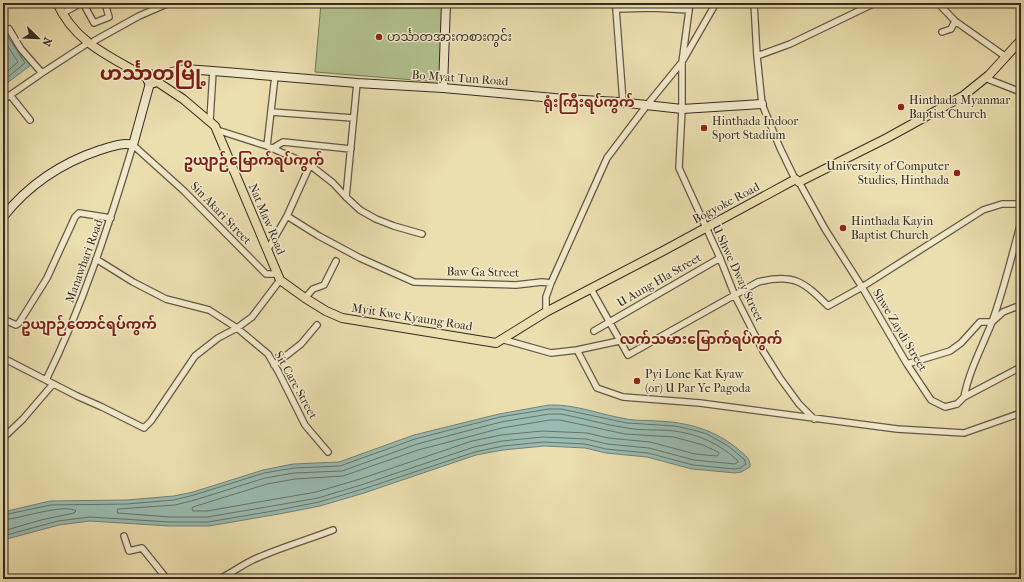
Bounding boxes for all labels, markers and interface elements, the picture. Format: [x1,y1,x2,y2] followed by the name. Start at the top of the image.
[18,18,58,58] north arrow
[387,28,512,47] place label: ဟင်္သာတအားကစားကွင်း
[374,32,384,42] marker: ဟင်္သာတအားကစားကွင်း
[39,35,54,49] text: N
[100,60,206,89] district label: ဟင်္သာတမြို့
[411,68,509,88] street label: Bo Myat Tun Road
[543,92,635,114] district label: ရုံးကြီးရပ်ကွက်
[909,93,1011,121] place label: Hinthada Myanmar Baptist Church
[896,102,906,112] marker: Hinthada Myanmar Baptist Church
[712,114,799,142] place label: Hinthada Indoor Sport Stadium
[699,123,709,133] marker: Hinthada Indoor Sport Stadium
[184,150,324,172] district label: ဥယျာဉ်မြောက်ရပ်ကွက်
[826,159,950,187] place label: University of Computer Studies, Hinthada
[952,168,962,178] marker: University of Computer Studies, Hinthada
[188,179,255,248] street label: Sin Akari Street
[690,179,762,226] street label: Bogyoke Road
[246,181,288,257] street label: Nat Maw Road
[851,214,933,242] place label: Hinthada Kayin Baptist Church
[62,217,106,305] street label: Manawhari Road
[709,222,767,325] street label: U Shwe Dway Street
[838,223,848,233] marker: Hinthada Kayin Baptist Church
[614,250,704,310] street label: U Aung Hla Street
[446,264,520,280] street label: Baw Ga Street
[870,286,930,374] street label: Shwe Zaydi Street
[351,301,474,334] street label: Myit Kwe Kyaung Road
[21,314,157,336] district label: ဥယျာဉ်တောင်ရပ်ကွက်
[620,329,782,351] district label: လက်သမားမြောက်ရပ်ကွက်
[272,349,321,422] street label: Sit Care Street
[645,367,751,395] place label: Pyi Lone Kat Kyaw (or) U Par Ye Pagoda
[632,376,642,386] marker: Pyi Lone Kat Kyaw (or) U Par Ye Pagoda

